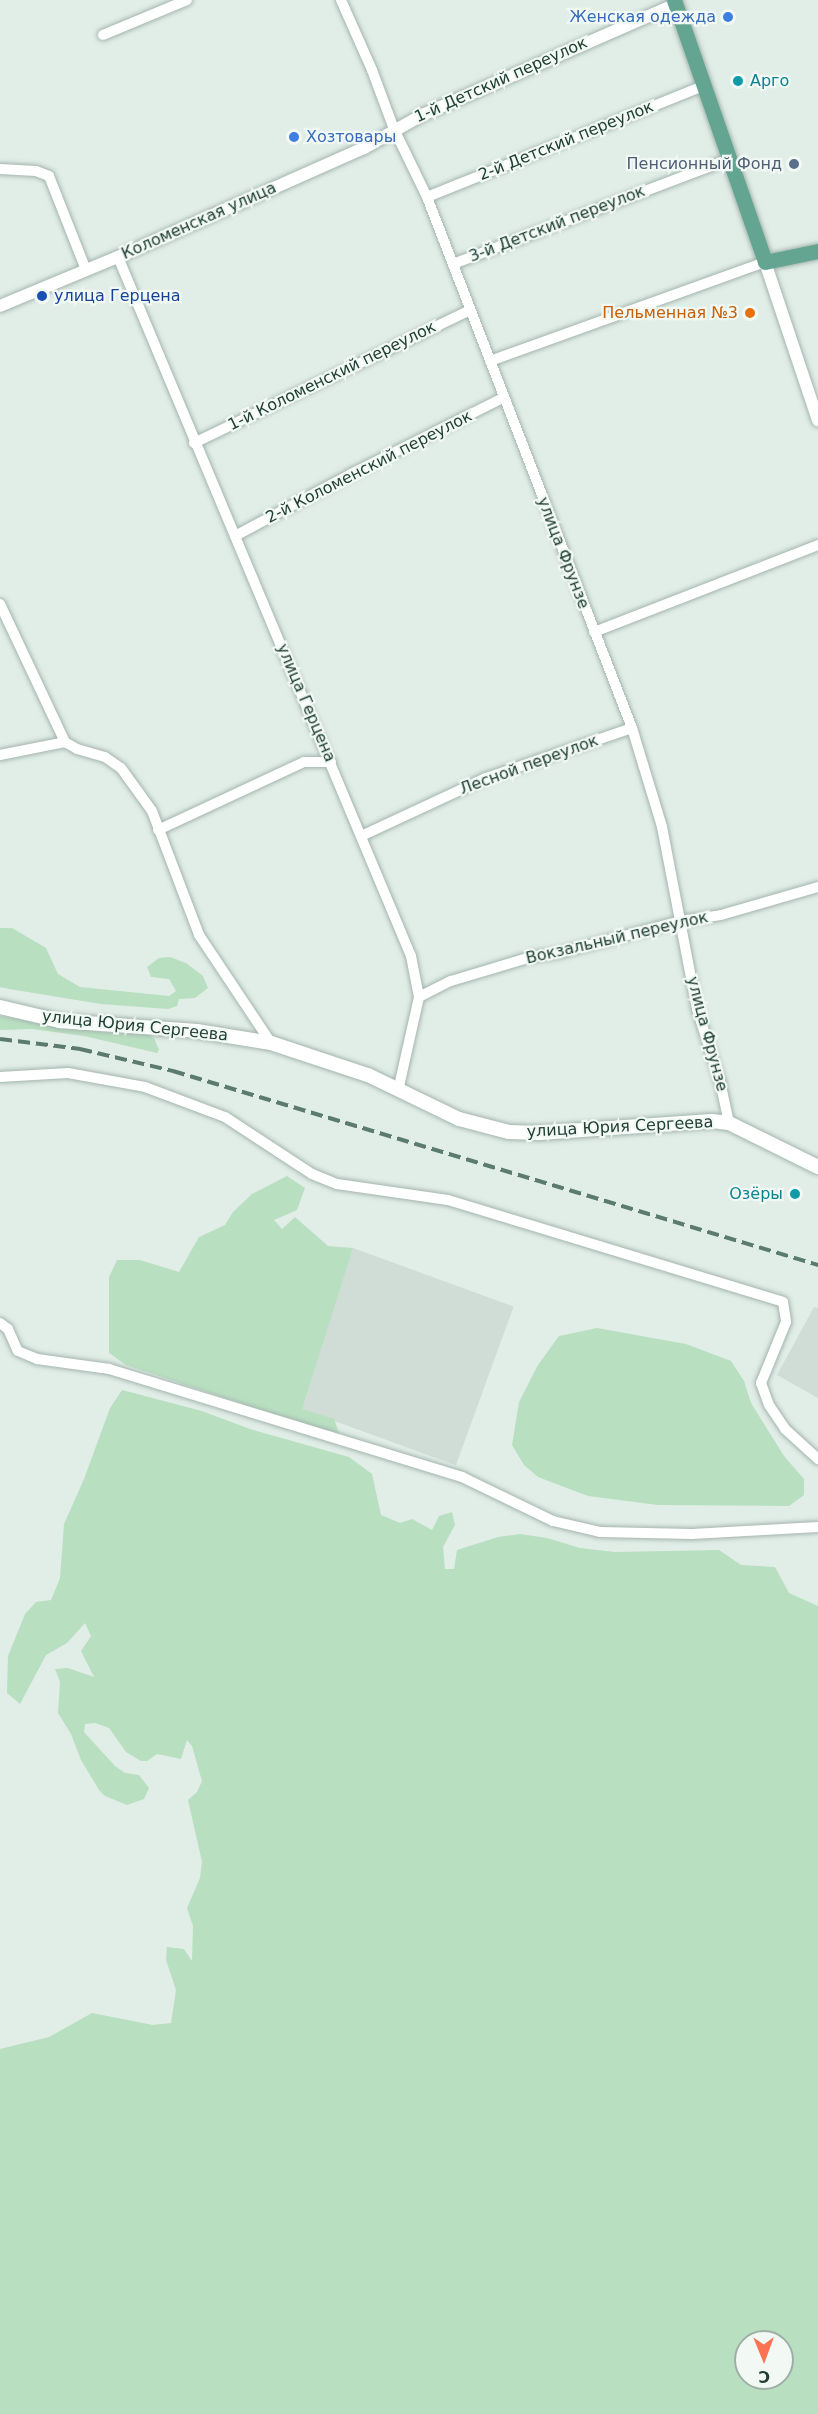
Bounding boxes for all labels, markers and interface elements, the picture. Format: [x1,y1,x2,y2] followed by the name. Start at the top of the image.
[570,7,716,27] place label: Женская одежда
[721,10,735,24] marker: Женская одежда
[412,33,590,127] street label: 1-й Детский переулок
[750,71,789,91] place label: Арго
[731,74,745,88] marker: Арго
[476,97,656,185] street label: 2-й Детский переулок
[306,127,396,147] place label: Хозтовары
[287,130,301,144] marker: Хозтовары
[627,154,782,174] place label: Пенсионный Фонд
[787,157,801,171] marker: Пенсионный Фонд
[119,178,279,264] street label: Коломенская улица
[466,182,648,266] street label: 3-й Детский переулок
[54,286,181,306] place label: улица Герцена
[35,289,49,303] marker: улица Герцена
[602,303,738,323] place label: Пельменная №3
[743,306,757,320] marker: Пельменная №3
[225,317,439,435] street label: 1-й Коломенский переулок
[263,407,475,527] street label: 2-й Коломенский переулок
[533,494,593,612] street label: улица Фрунзе
[272,641,340,765] street label: улица Герцена
[457,731,601,799] street label: Лесной переулок
[524,908,710,968] street label: Вокзальный переулок
[682,974,732,1094] street label: улица Фрунзе
[41,1007,229,1045] street label: улица Юрия Сергеева
[526,1113,714,1141] street label: улица Юрия Сергеева
[729,1184,783,1204] place label: Озёры
[788,1187,802,1201] marker: Озёры
[734,2330,794,2390] north arrow
[758,2367,770,2386] text: С

